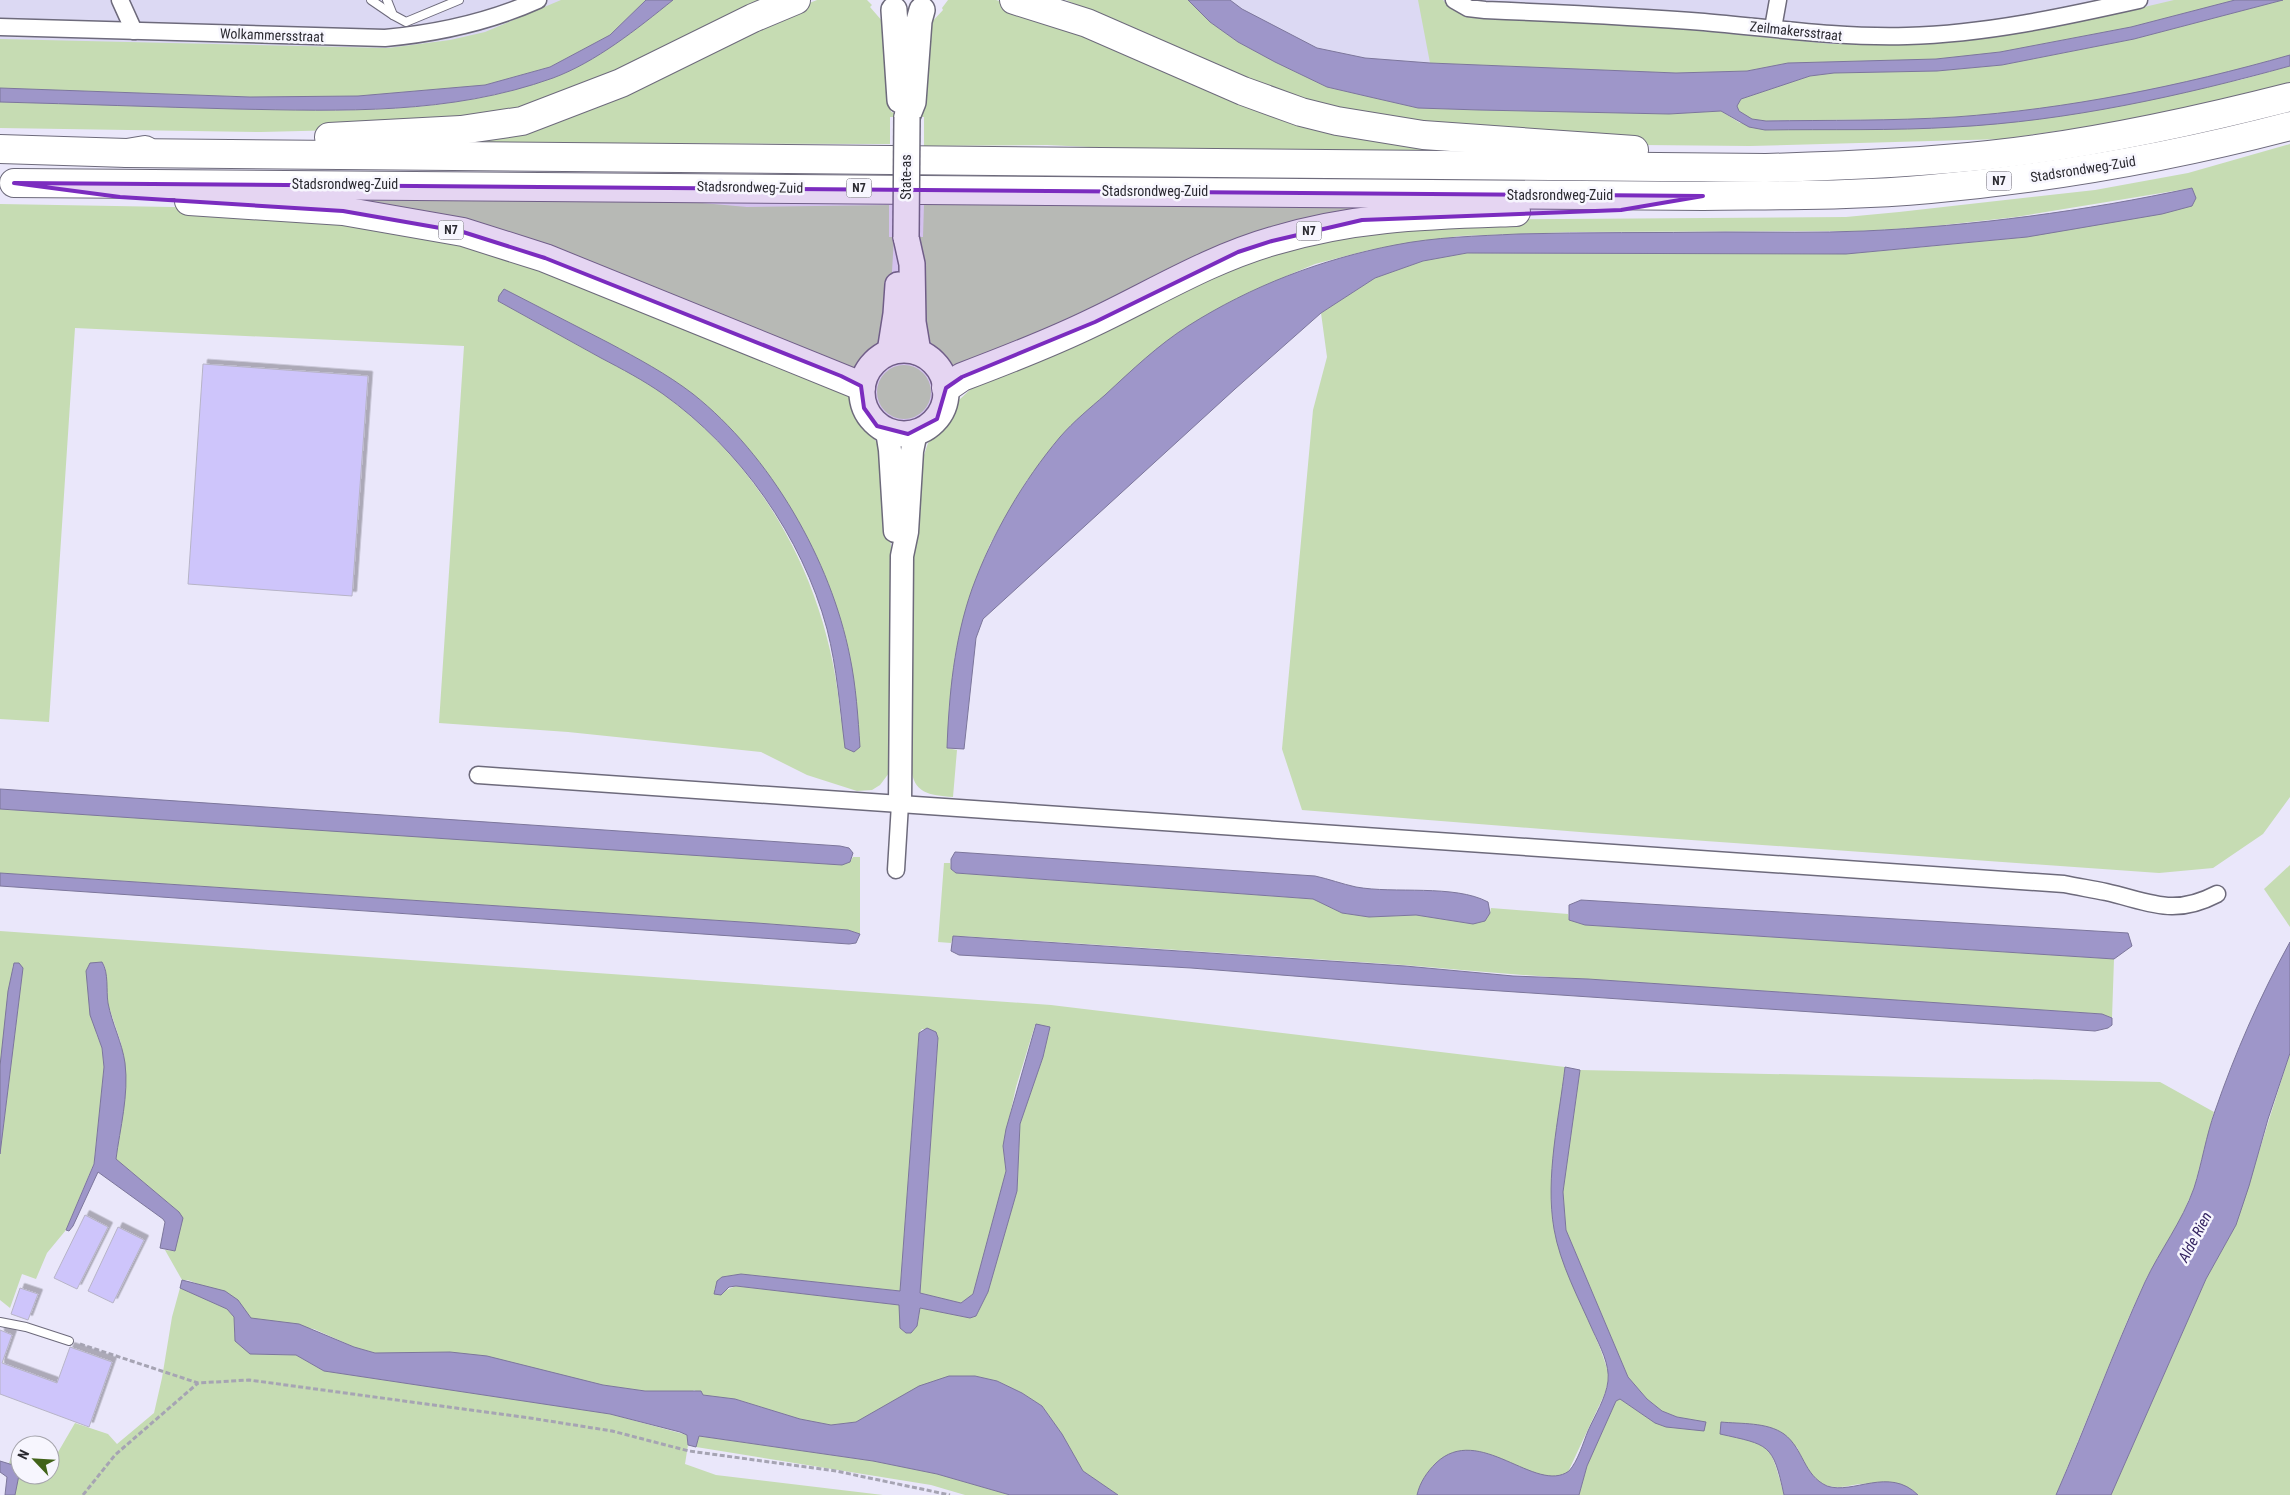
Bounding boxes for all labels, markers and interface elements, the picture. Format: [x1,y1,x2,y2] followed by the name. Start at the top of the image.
[1749,18,1843,44] street label: Zeilmakersstraat
[220,25,324,45] street label: Wolkammersstraat
[2029,153,2137,185] street label: Stadsrondweg-Zuid
[898,154,914,200] street label: State-as
[1986,172,2012,190] road number: N7
[292,176,398,192] street label: Stadsrondweg-Zuid
[697,178,803,196] street label: Stadsrondweg-Zuid
[846,178,872,198] road number: N7
[1102,183,1208,199] street label: Stadsrondweg-Zuid
[1507,187,1613,203] street label: Stadsrondweg-Zuid
[438,220,464,240] road number: N7
[1296,222,1322,240] road number: N7
[2174,1209,2216,1266] water label: Alde Rien
[10,1435,60,1485] north arrow
[14,1447,32,1462] text: N

